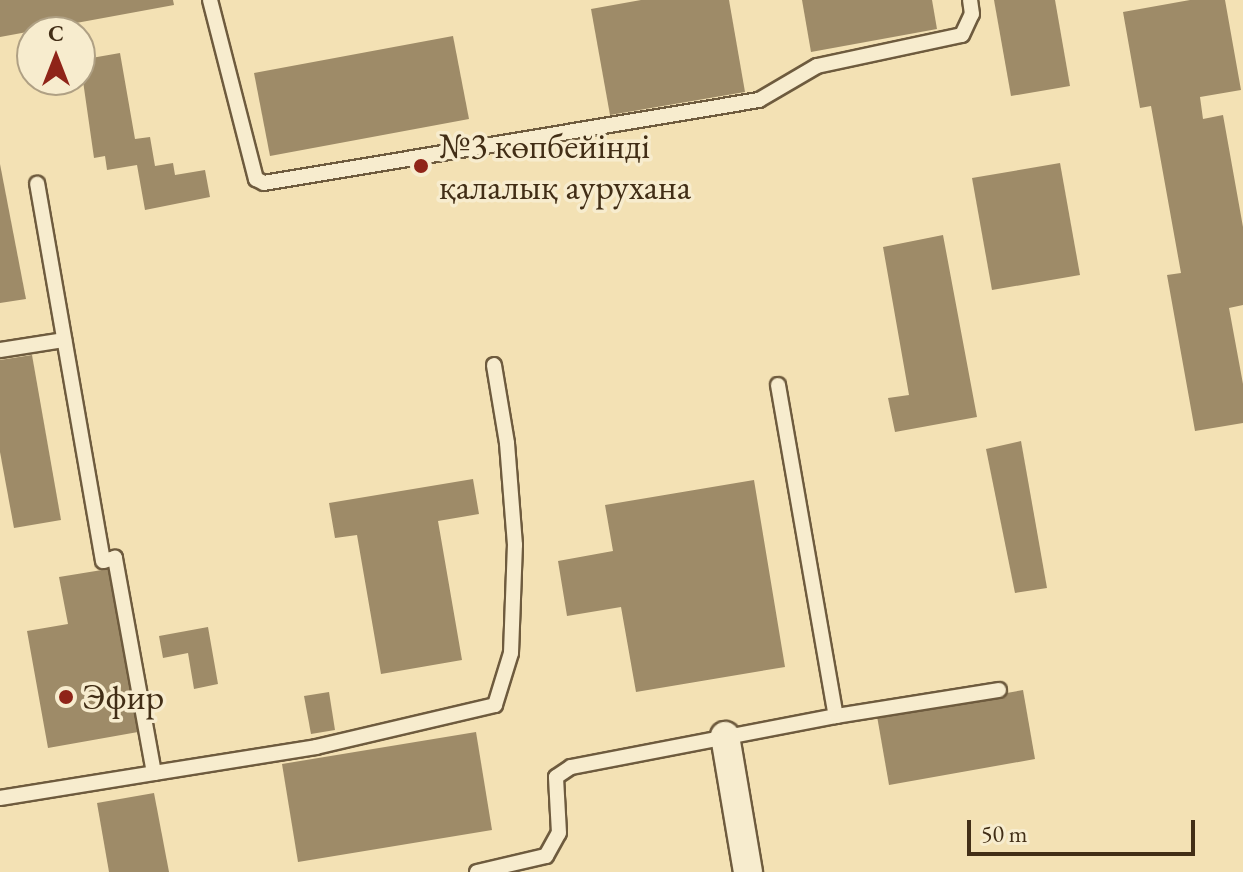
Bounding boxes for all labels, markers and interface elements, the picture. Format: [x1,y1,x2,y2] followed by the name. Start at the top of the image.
[16,16,96,96] north arrow
[48,19,64,48] text: С
[439,123,691,208] place label: №3 көпбейінді қалалық аурухана
[410,155,432,177] marker: №3 көпбейінді қалалық аурухана
[82,675,164,719] place label: Эфир
[57,688,75,706] marker: Эфир
[971,804,1199,854] scale bar
[981,818,1028,849] text: 50 m

